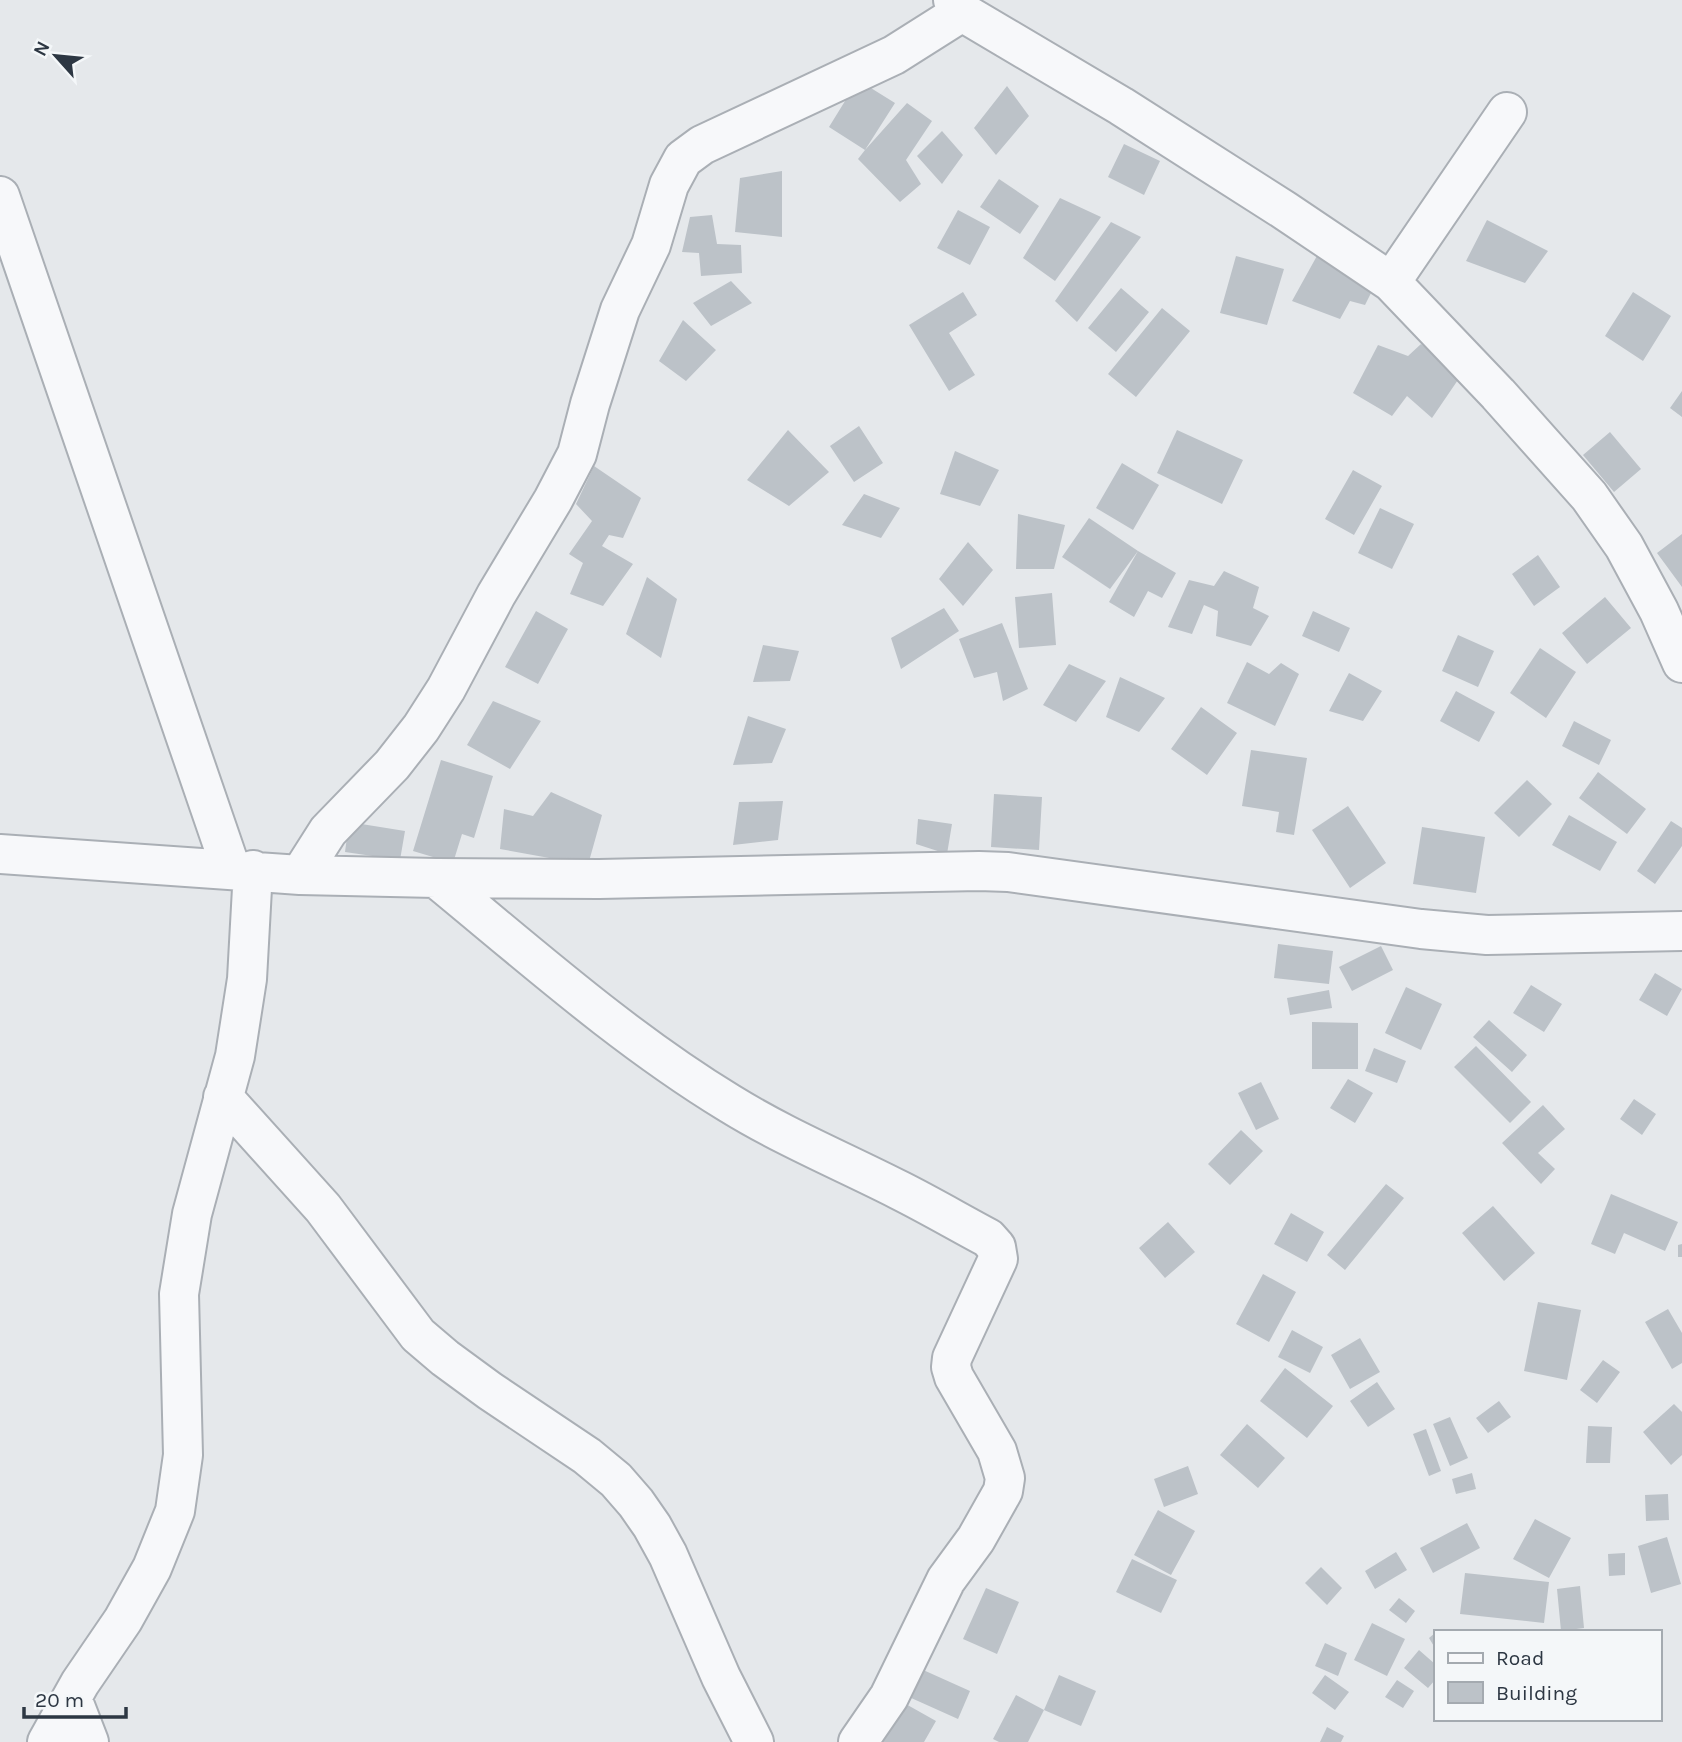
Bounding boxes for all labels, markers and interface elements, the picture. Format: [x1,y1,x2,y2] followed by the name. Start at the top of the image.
[21,21,91,91] north arrow
[29,38,55,60] text: N
[1434,1630,1661,1721] legend
[1496,1646,1544,1670] text: Road
[24,1676,126,1720] scale bar
[1496,1681,1577,1705] text: Building
[35,1688,84,1712] text: 20 m

